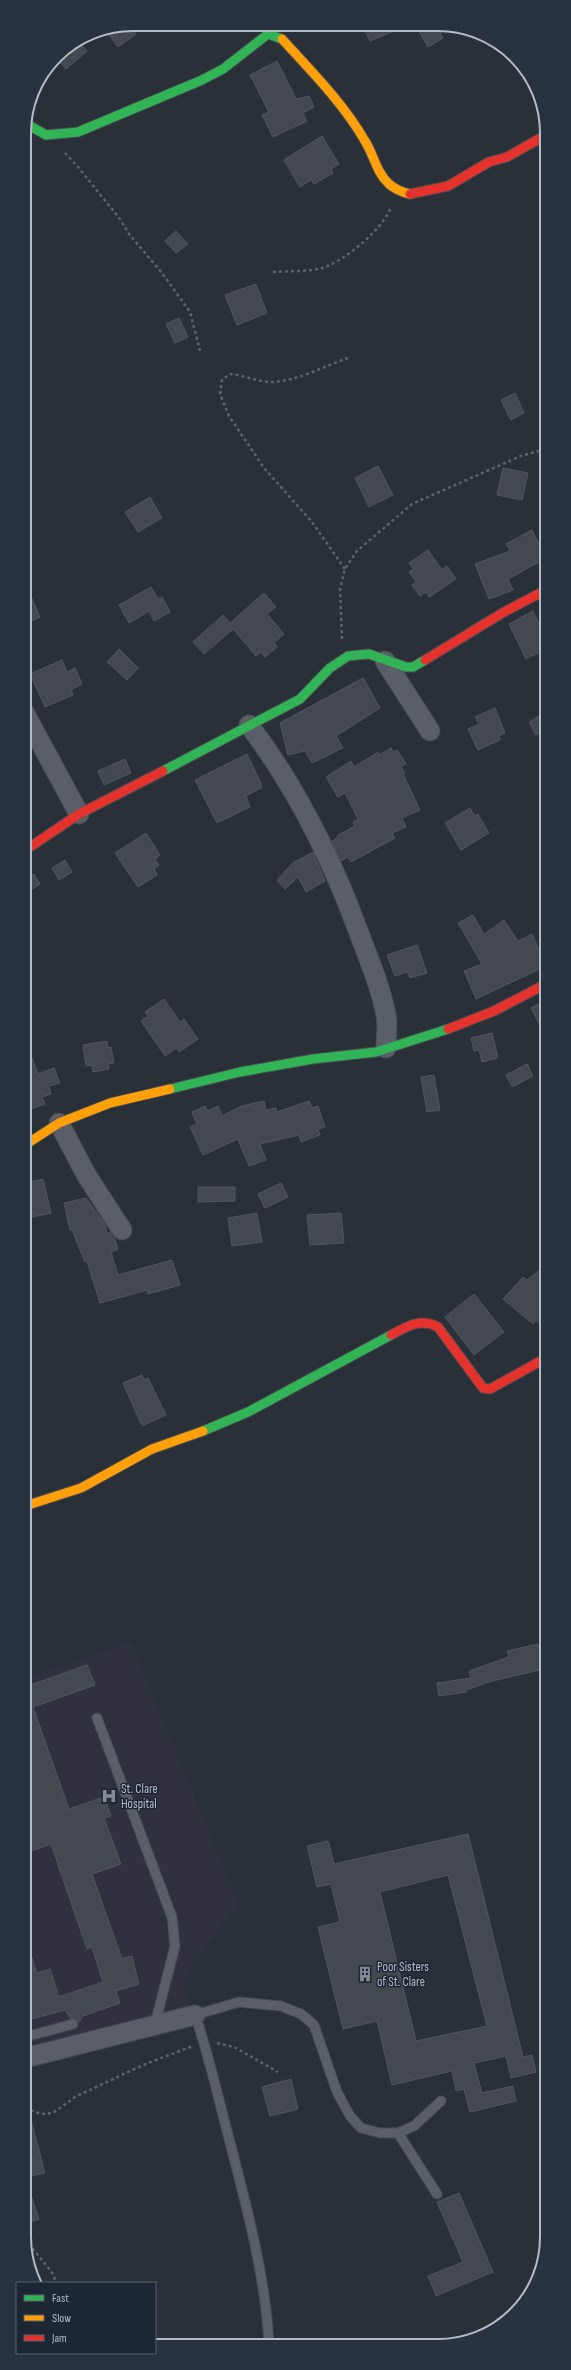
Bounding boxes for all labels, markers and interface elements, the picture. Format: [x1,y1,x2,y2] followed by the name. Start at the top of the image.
[121,1781,158,1812] place label: St. Clare Hospital
[100,1787,118,1805] hospital icon: St. Clare Hospital
[377,1959,429,1990] place label: Poor Sisters of St. Clare
[356,1965,374,1983] building icon: Poor Sisters of St. Clare
[16,2282,156,2354] legend
[52,2291,69,2306] text: Fast
[52,2311,71,2326] text: Slow
[51,2331,67,2346] text: Jam

